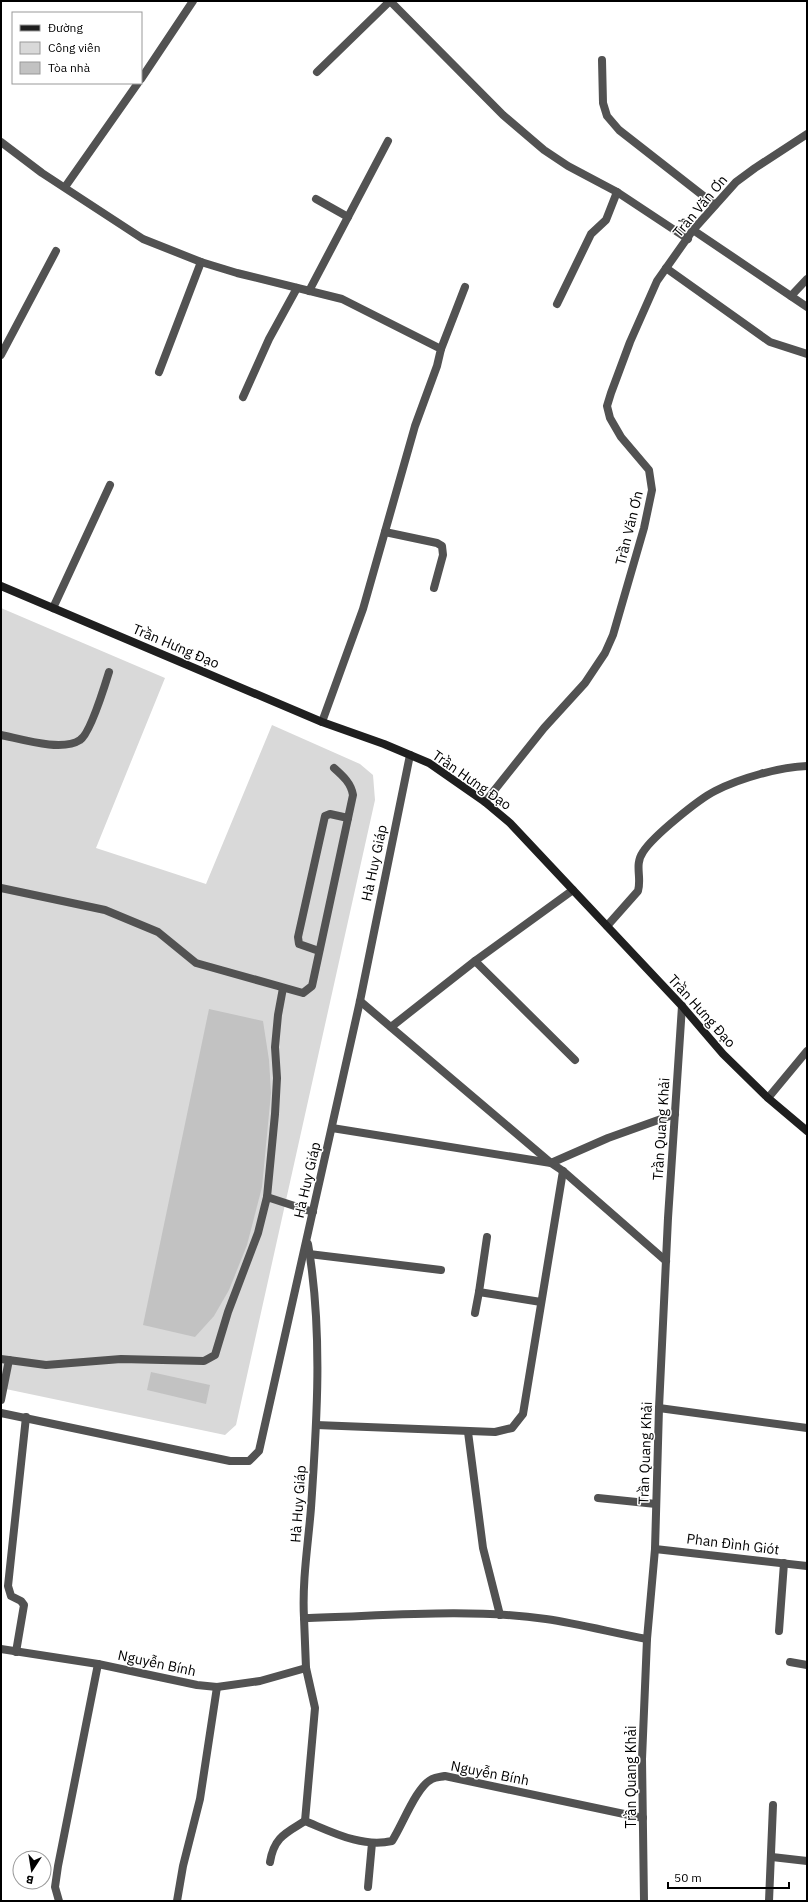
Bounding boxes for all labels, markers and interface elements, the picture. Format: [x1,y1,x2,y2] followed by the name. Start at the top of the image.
[12,12,142,84] legend
[48,20,83,35] text: Đường
[48,40,100,55] text: Công viên
[48,60,91,75] text: Tòa nhà
[669,171,731,241] street label: Trần Văn Ơn
[611,489,647,567] street label: Trần Văn Ơn
[130,620,222,672] street label: Trần Hưng Đạo
[429,746,515,814] street label: Trần Hưng Đạo
[357,823,391,903] street label: Hà Huy Giáp
[664,971,740,1051] street label: Trần Hưng Đạo
[648,1077,674,1181] street label: Trần Quang Khải
[289,1140,325,1220] street label: Hà Huy Giáp
[634,1401,656,1505] street label: Trần Quang Khải
[286,1465,310,1543] street label: Hà Huy Giáp
[686,1529,780,1559] street label: Phan Đình Giót
[116,1646,198,1680] street label: Nguyễn Bính
[622,1726,640,1828] street label: Trần Quang Khải
[449,1757,531,1789] street label: Nguyễn Bính
[12,1850,52,1890] north arrow
[668,1864,789,1890] scale bar
[674,1870,702,1885] text: 50 m
[25,1872,35,1887] text: B

